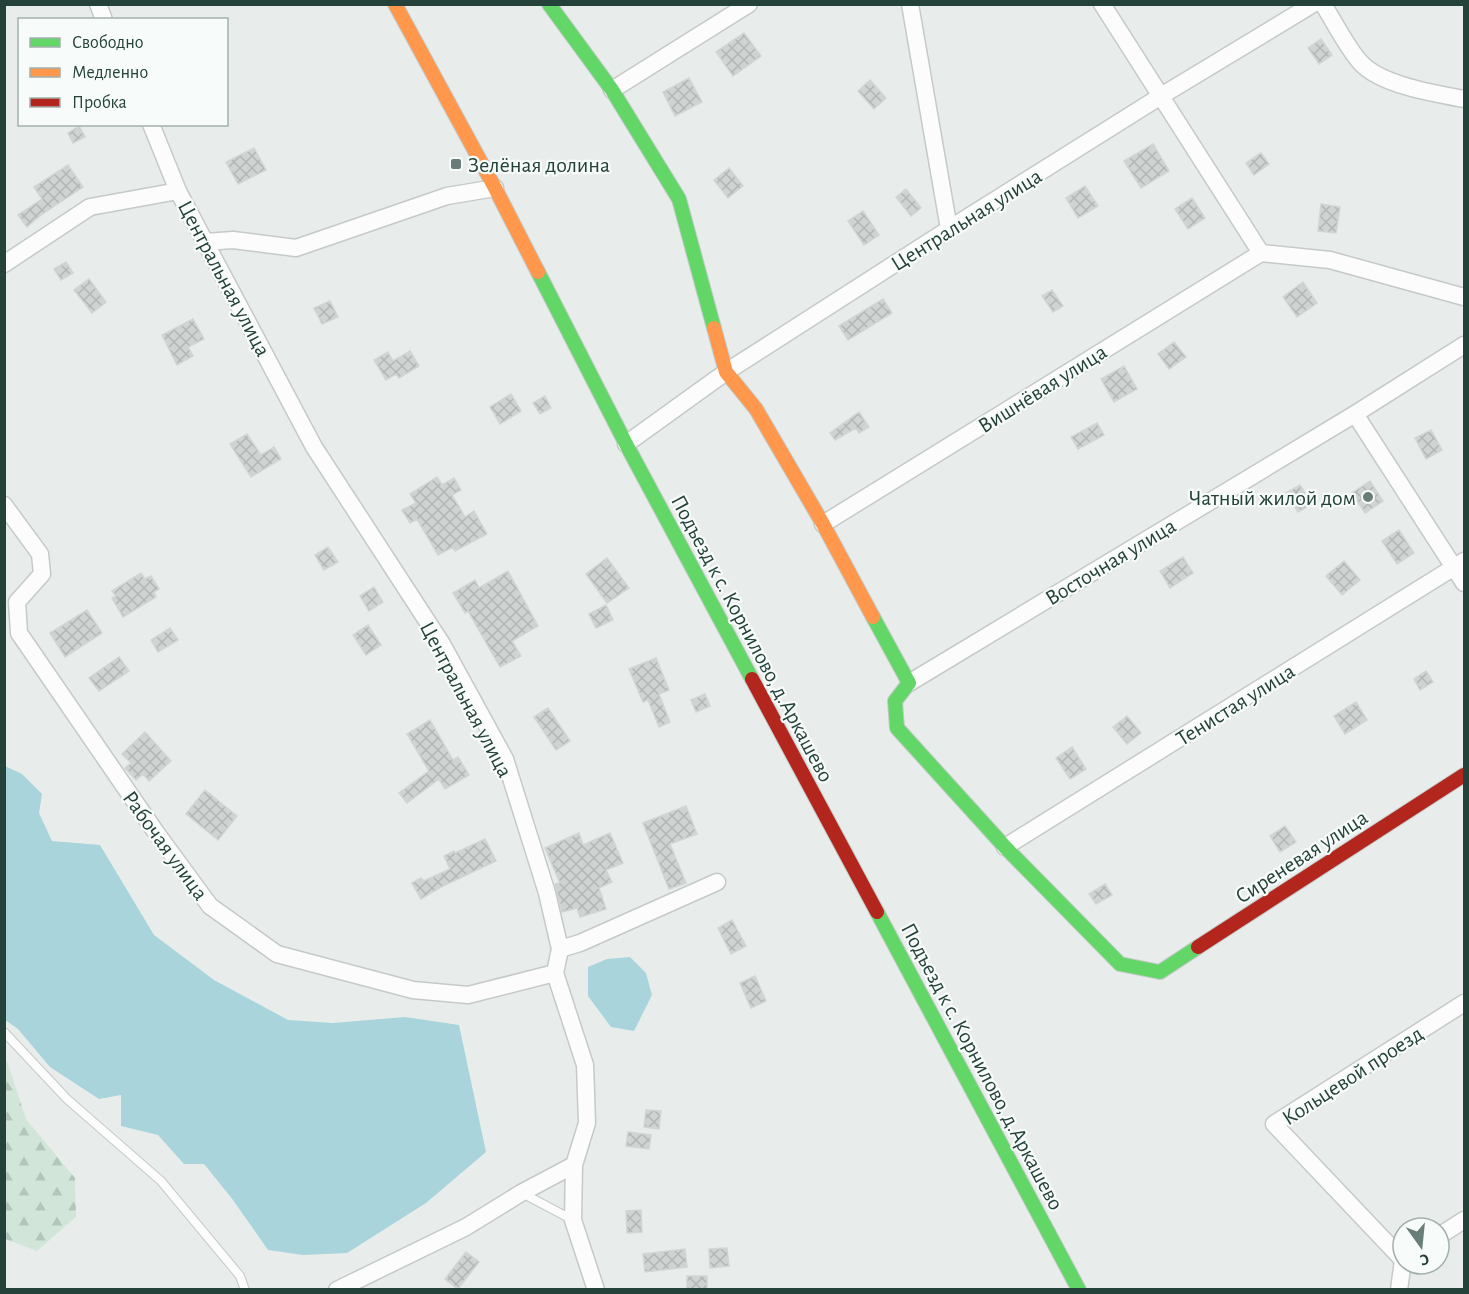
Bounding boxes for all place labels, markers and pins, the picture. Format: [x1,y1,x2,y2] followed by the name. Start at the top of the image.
[468,154,610,176] place label: Зелёная долина
[449,157,463,171] marker: Зелёная долина
[1189,487,1356,509] place label: Чатный жилой дом
[1361,490,1375,504] marker: Чатный жилой дом

